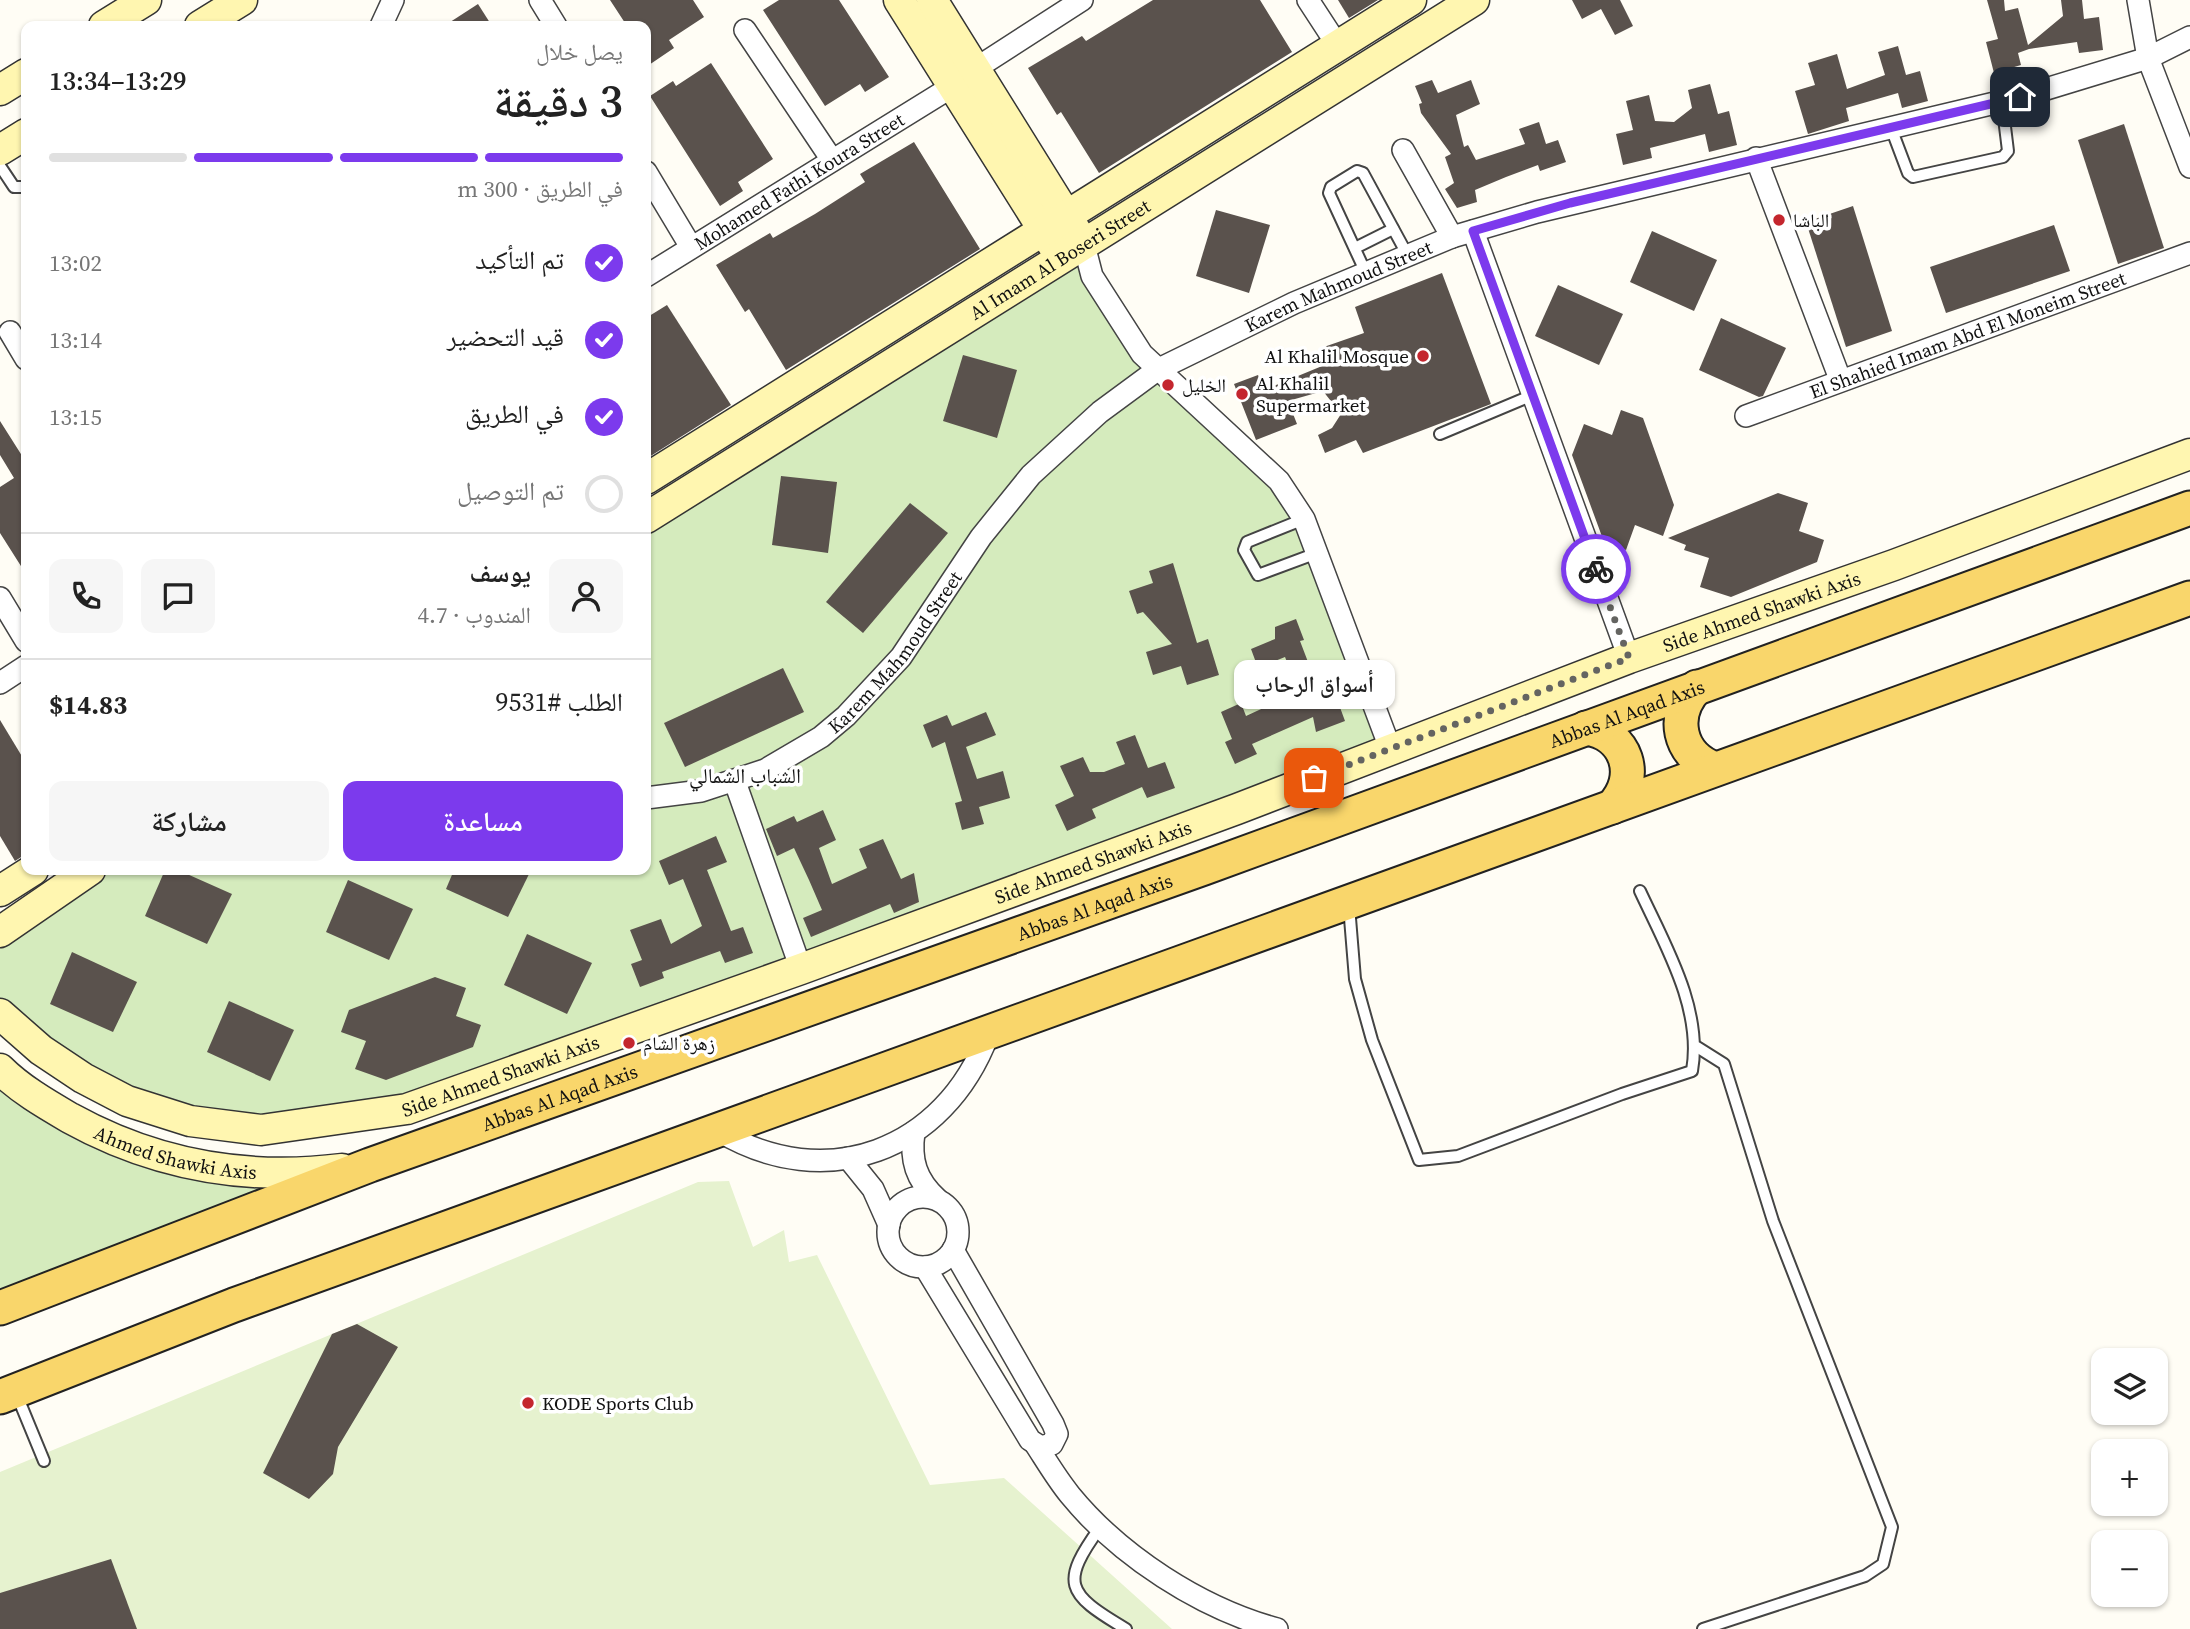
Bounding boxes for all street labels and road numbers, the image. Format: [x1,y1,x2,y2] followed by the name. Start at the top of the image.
[689,106,910,256] street label: Mohamed Fathi Koura Street
[964,192,1156,325] street label: Al Imam Al Boseri Street
[1240,234,1436,338] street label: Karem Mahmoud Street
[1806,264,2130,405] street label: El Shahied Imam Abd El Moneim Street
[822,565,968,739] street label: Karem Mahmoud Street
[1659,565,1864,658] street label: Side Ahmed Shawki Axis
[1545,673,1708,754] street label: Abbas Al Aqad Axis
[991,814,1195,910] street label: Side Ahmed Shawki Axis
[1013,867,1176,947] street label: Abbas Al Aqad Axis
[398,1029,603,1123] street label: Side Ahmed Shawki Axis
[478,1058,641,1137] street label: Abbas Al Aqad Axis
[90,1119,258,1185] street label: Ahmed Shawki Axis

